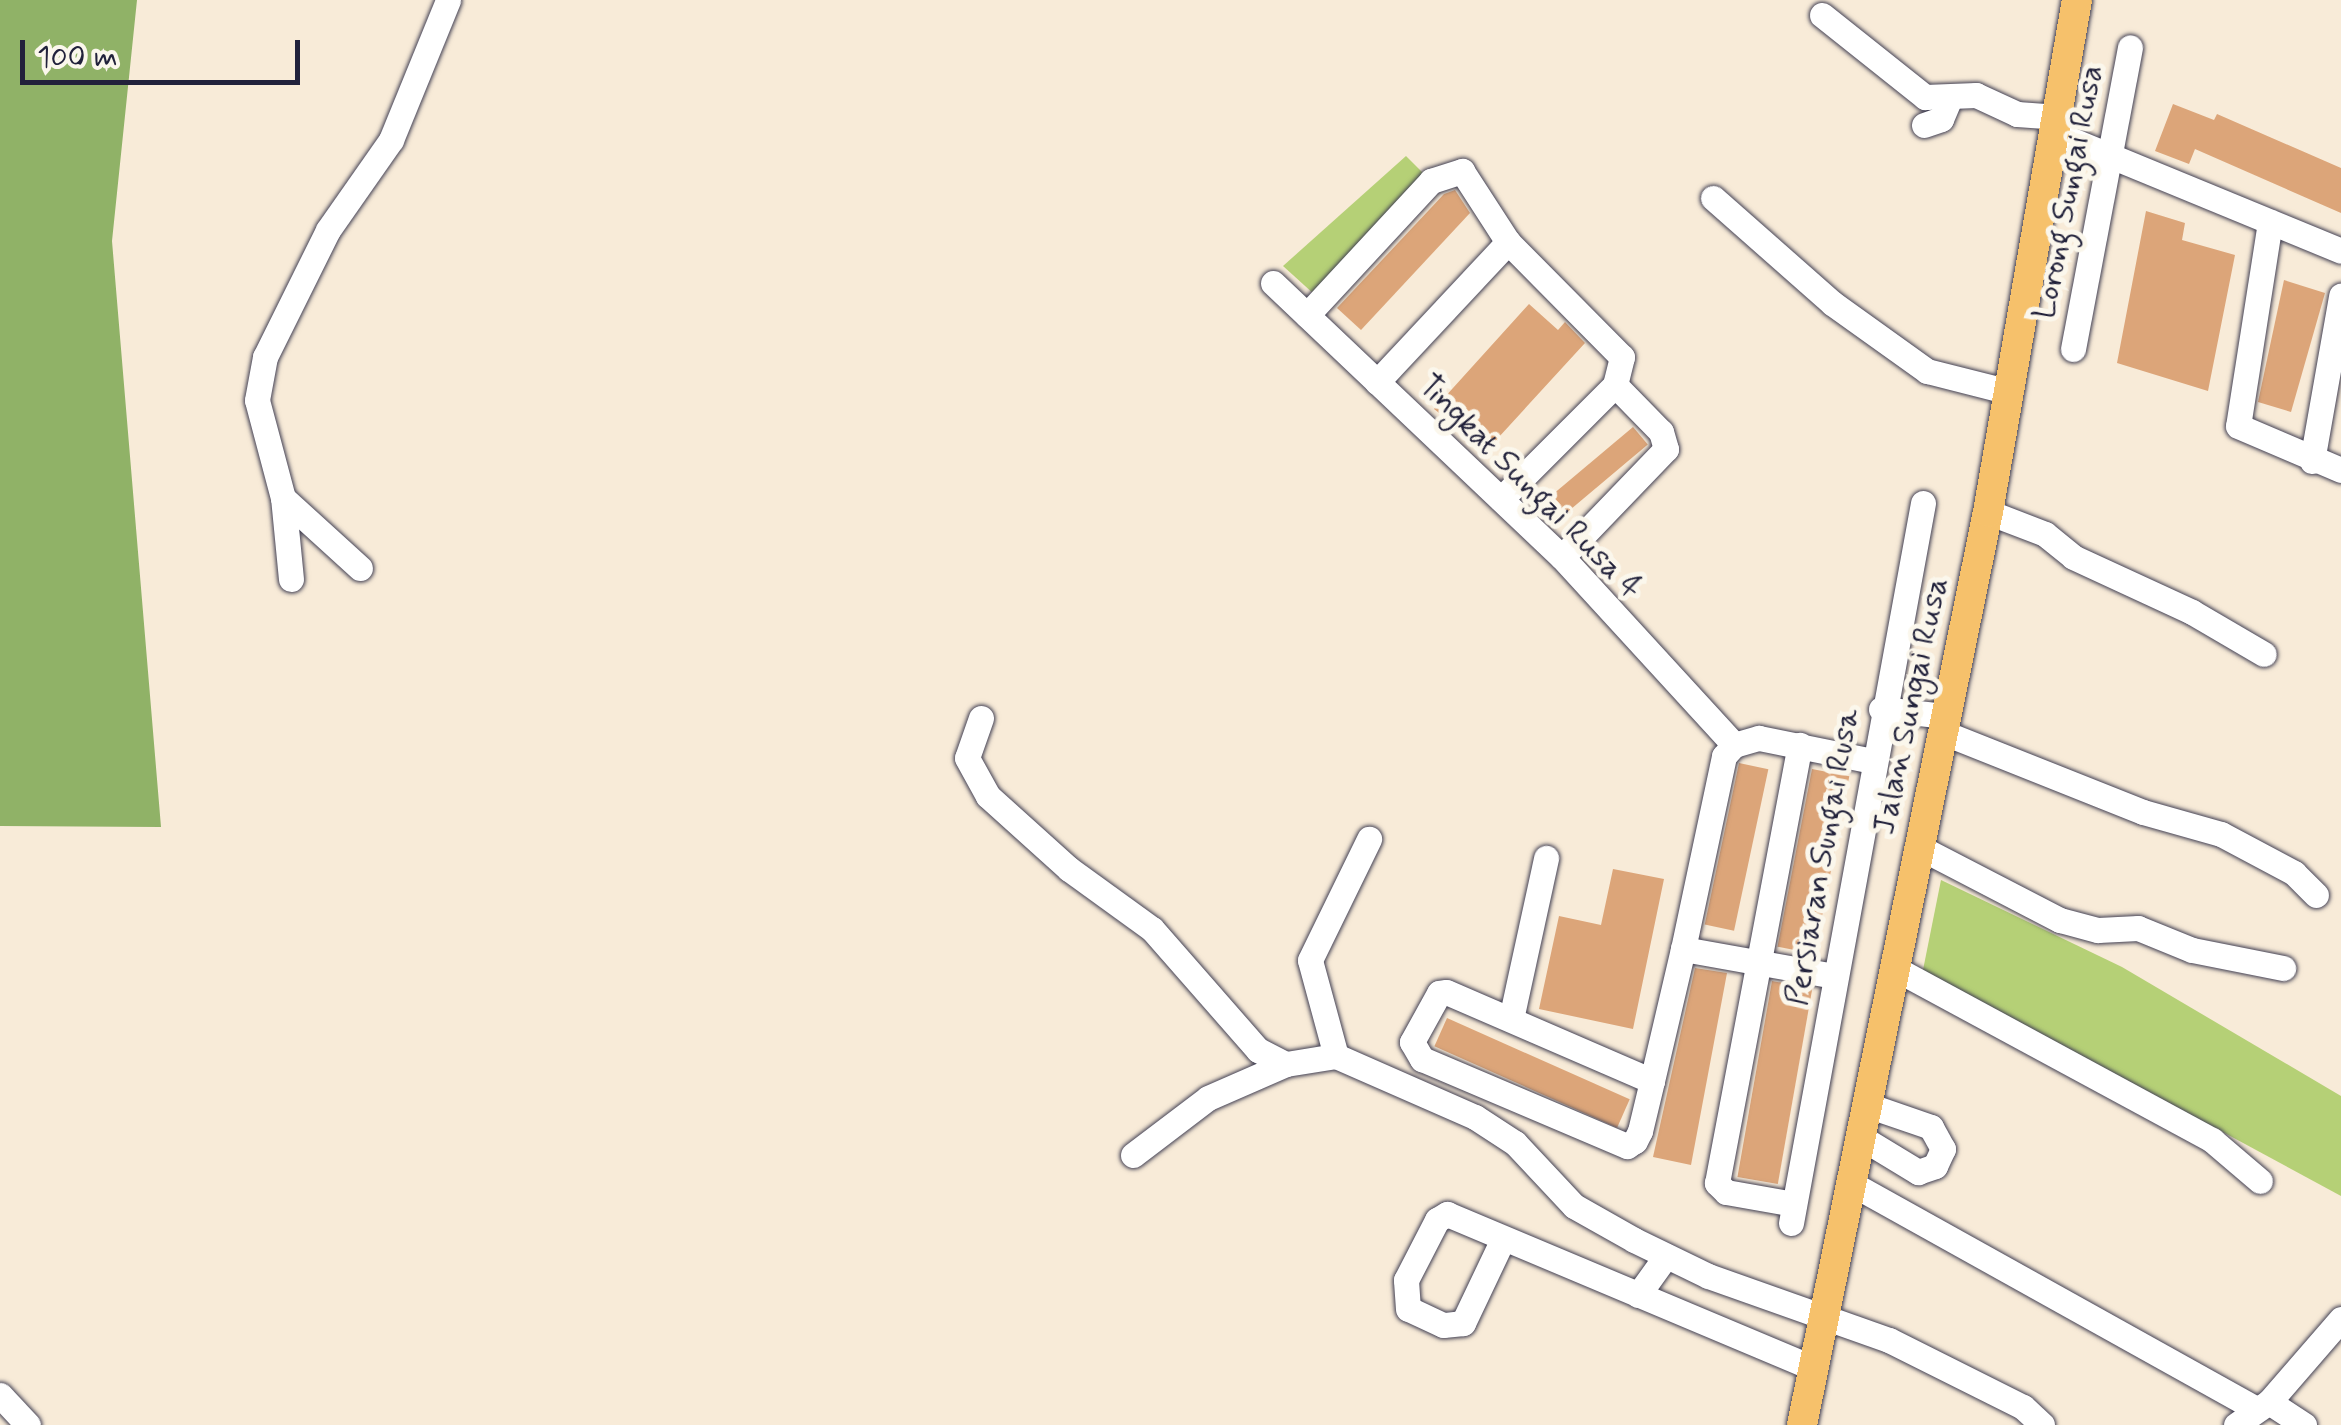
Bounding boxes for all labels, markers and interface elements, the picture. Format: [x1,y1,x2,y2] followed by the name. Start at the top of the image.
[25,20,305,82] scale bar
[37,38,118,77] text: 100 m
[2025,61,2113,323] street label: Lorong Sungai Rusa
[1412,369,1648,605] street label: Tingkat Sungai Rusa 4
[1866,578,1956,834] street label: Jalan Sungai Rusa
[1778,705,1868,1009] street label: Persiaran Sungai Rusa

